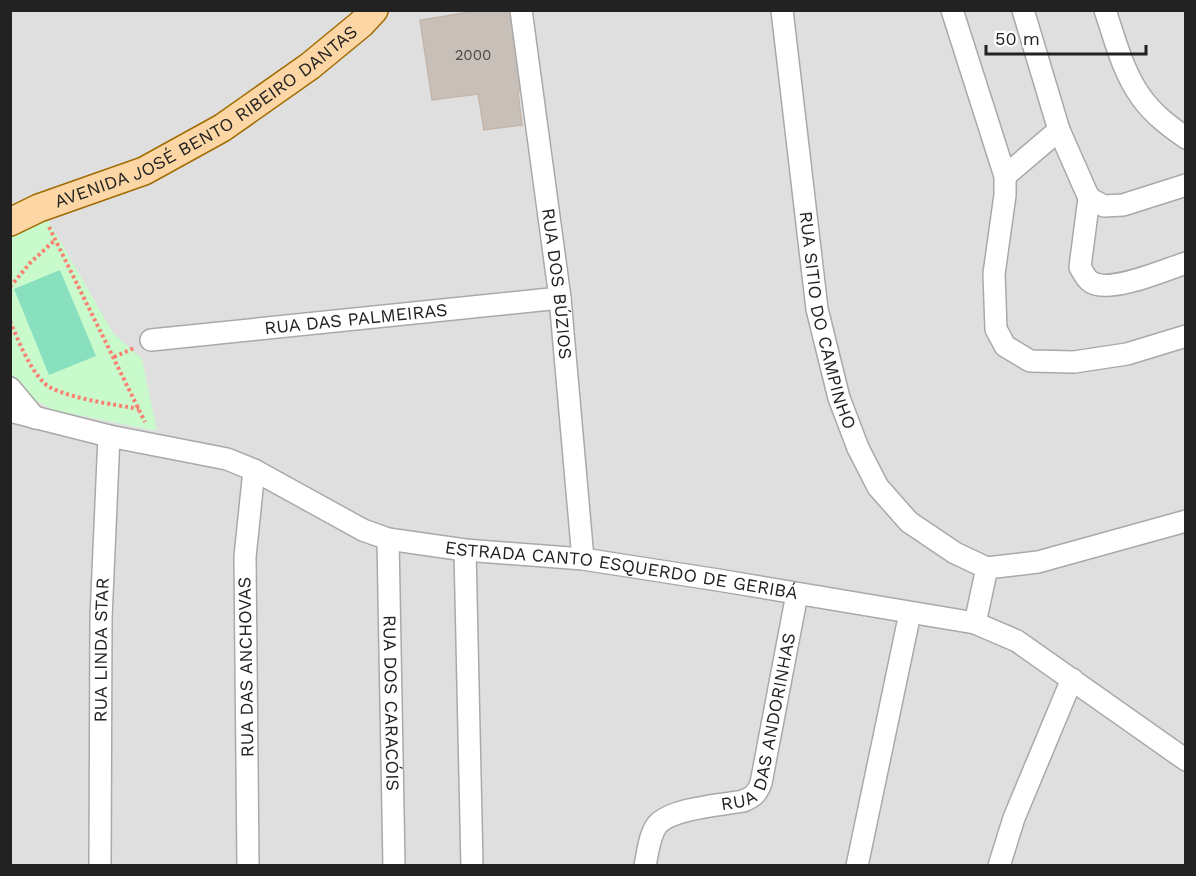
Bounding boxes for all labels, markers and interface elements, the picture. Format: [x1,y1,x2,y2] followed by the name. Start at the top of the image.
[986,18,1146,56] scale bar
[52,20,361,212] street label: AVENIDA JOSÉ BENTO RIBEIRO DANTAS
[995,28,1040,49] text: 50 m
[455,46,491,64] house number: 2000
[538,207,576,360] street label: RUA DOS BÚZIOS
[796,210,861,432] street label: RUA SITIO DO CAMPINHO
[263,299,448,338] street label: RUA DAS PALMEIRAS
[444,536,800,603] street label: ESTRADA CANTO ESQUERDO DE GERIBÁ
[90,577,113,723] street label: RUA LINDA STAR
[233,577,258,757] street label: RUA DAS ANCHOVAS
[379,615,404,791] street label: RUA DOS CARACÓIS
[719,631,799,814] street label: RUA DAS ANDORINHAS

